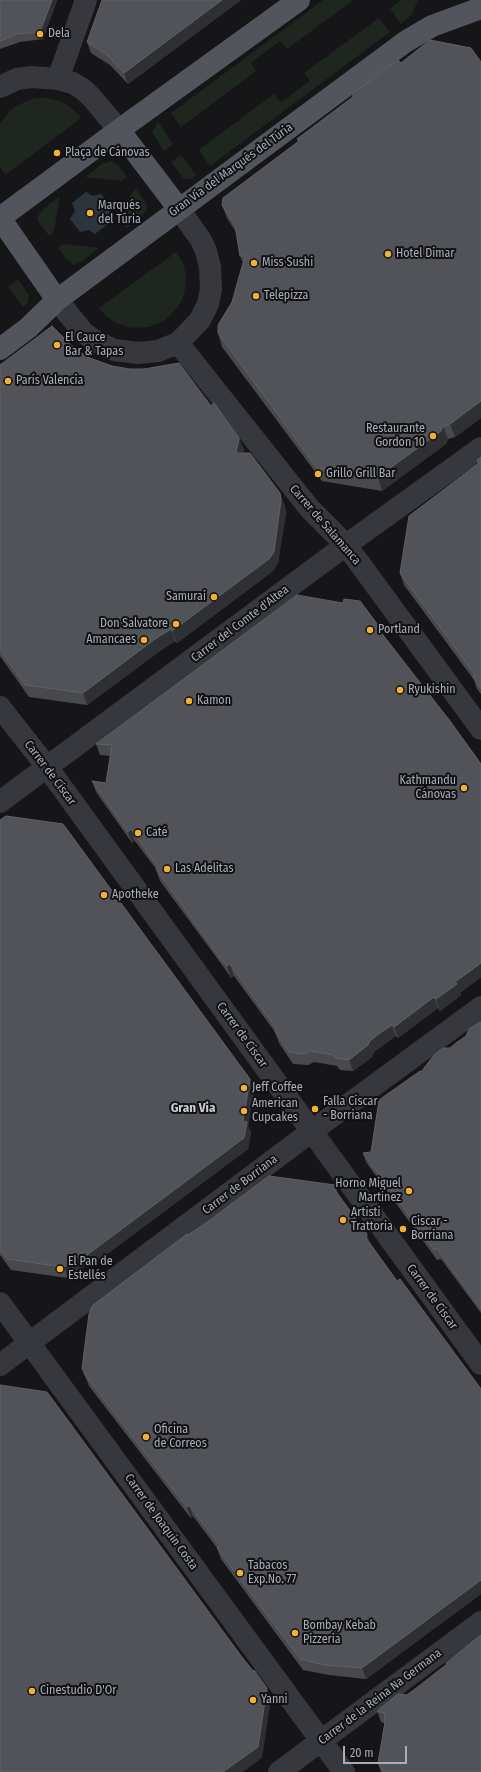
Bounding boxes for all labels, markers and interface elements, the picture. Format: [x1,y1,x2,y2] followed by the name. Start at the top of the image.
[48,27,70,41] place label: Dela
[35,29,45,39] marker: Dela
[166,120,296,220] street label: Gran Via del Marqués del Túria
[65,146,150,160] place label: Plaça de Cánovas
[52,148,62,158] marker: Plaça de Cánovas
[98,199,141,227] place label: Marqués del Túria
[85,208,95,218] marker: Marqués del Túria
[396,247,455,261] place label: Hotel Dimar
[383,249,393,259] marker: Hotel Dimar
[262,256,313,270] place label: Miss Sushi
[249,258,259,268] marker: Miss Sushi
[264,289,308,303] place label: Telepizza
[251,291,261,301] marker: Telepizza
[65,331,123,359] place label: El Cauce Bar & Tapas
[52,340,62,350] marker: El Cauce Bar & Tapas
[16,374,83,388] place label: París Valencia
[3,376,13,386] marker: París Valencia
[366,422,425,450] place label: Restaurante Gordon 10
[428,431,438,441] marker: Restaurante Gordon 10
[326,467,395,481] place label: Grillo Grill Bar
[313,469,323,479] marker: Grillo Grill Bar
[286,482,364,568] street label: Carrer de Salamanca
[188,583,292,665] street label: Carrer del Comte d'Altea
[166,590,206,604] place label: Samurai
[209,592,219,602] marker: Samurai
[100,617,168,631] place label: Don Salvatore
[171,619,181,629] marker: Don Salvatore
[378,623,420,637] place label: Portland
[365,625,375,635] marker: Portland
[86,633,136,647] place label: Amancaes
[139,635,149,645] marker: Amancaes
[408,683,456,697] place label: Ryukishin
[395,685,405,695] marker: Ryukishin
[197,694,231,708] place label: Kamon
[184,696,194,706] marker: Kamon
[21,738,79,808] street label: Carrer de Císcar
[399,774,456,802] place label: Kathmandu Cánovas
[459,783,469,793] marker: Kathmandu Cánovas
[146,826,168,840] place label: Caté
[133,828,143,838] marker: Caté
[175,862,234,876] place label: Las Adelitas
[162,864,172,874] marker: Las Adelitas
[112,888,159,902] place label: Apotheke
[99,890,109,900] marker: Apotheke
[213,999,271,1071] street label: Carrer de Císcar
[252,1081,303,1095] place label: Jeff Coffee
[239,1083,249,1093] marker: Jeff Coffee
[323,1095,378,1123] place label: Falla Císcar - Borriana
[252,1097,298,1125] place label: American Cupcakes
[171,1100,215,1116] district label: Gran Via
[310,1104,320,1114] marker: Falla Císcar - Borriana
[239,1106,249,1116] marker: American Cupcakes
[200,1152,280,1218] street label: Carrer de Borriana
[335,1177,401,1205] place label: Horno Miguel Martinez
[404,1186,414,1196] marker: Horno Miguel Martinez
[351,1206,393,1234] place label: Artisti Trattoria
[338,1215,348,1225] marker: Artisti Trattoria
[411,1215,453,1243] place label: Ciscar - Borriana
[398,1224,408,1234] marker: Ciscar - Borriana
[68,1255,113,1283] place label: El Pan de Estellés
[403,1261,461,1333] street label: Carrer de Císcar
[55,1264,65,1274] marker: El Pan de Estellés
[154,1423,207,1451] place label: Oficina de Correos
[141,1432,151,1442] marker: Oficina de Correos
[121,1471,201,1573] street label: Carrer de Joaquín Costa
[248,1559,296,1587] place label: Tabacos Exp.No. 77
[235,1568,245,1578] marker: Tabacos Exp.No. 77
[303,1619,376,1647] place label: Bombay Kebab Pizzeria
[290,1628,300,1638] marker: Bombay Kebab Pizzeria
[316,1646,444,1748] street label: Carrer de la Reina Na Germana
[40,1684,116,1698] place label: Cinestudio D'Or
[27,1686,37,1696] marker: Cinestudio D'Or
[261,1693,288,1707] place label: Yanni
[248,1695,258,1705] marker: Yanni
[345,1738,409,1764] scale bar
[350,1746,374,1760] text: 20 m

